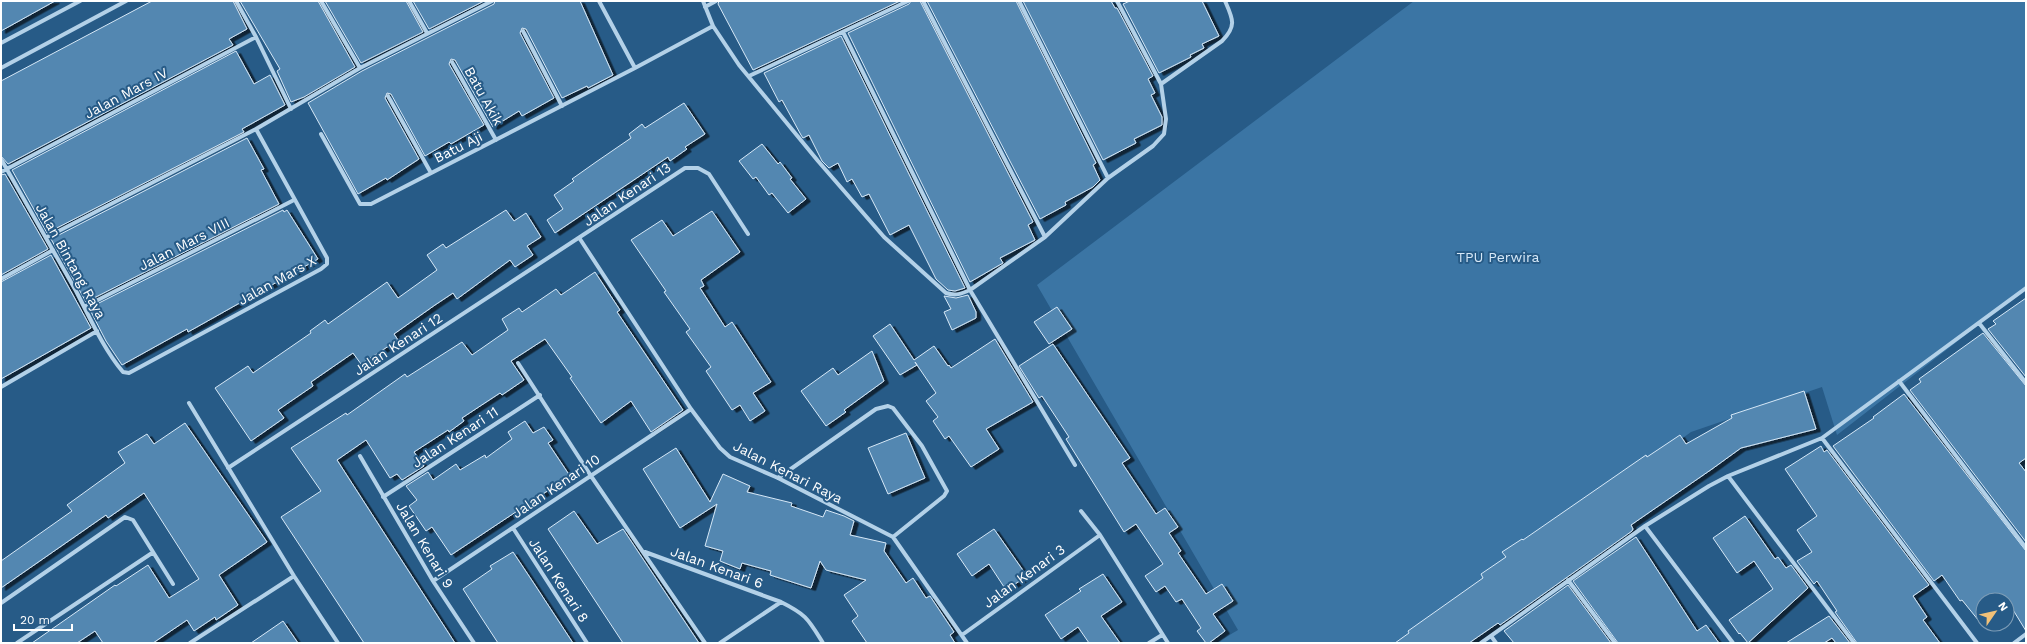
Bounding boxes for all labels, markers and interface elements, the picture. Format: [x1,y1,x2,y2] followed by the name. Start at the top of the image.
[82,64,170,122] street label: Jalan Mars IV
[461,64,507,128] street label: Batu Akik
[431,128,485,166] street label: Batu Aji
[580,159,674,229] street label: Jalan Kenari 13
[33,201,109,321] street label: Jalan Bintang Raya
[136,214,232,274] street label: Jalan Mars VIII
[1457,249,1539,265] park label: TPU Perwira
[235,252,319,308] street label: Jalan Mars X
[351,309,445,379] street label: Jalan Kenari 12
[409,403,501,471] street label: Jalan Kenari 11
[731,438,845,507] street label: Jalan Kenari Raya
[509,451,603,521] street label: Jalan Kenari 10
[393,499,457,591] street label: Jalan Kenari 9
[526,535,592,625] street label: Jalan Kenari 8
[980,541,1068,611] street label: Jalan Kenari 3
[669,543,765,591] street label: Jalan Kenari 6
[1975,592,2015,632] north arrow
[1995,600,2011,614] text: N
[14,606,72,632] scale bar
[20,613,50,627] text: 20 m

